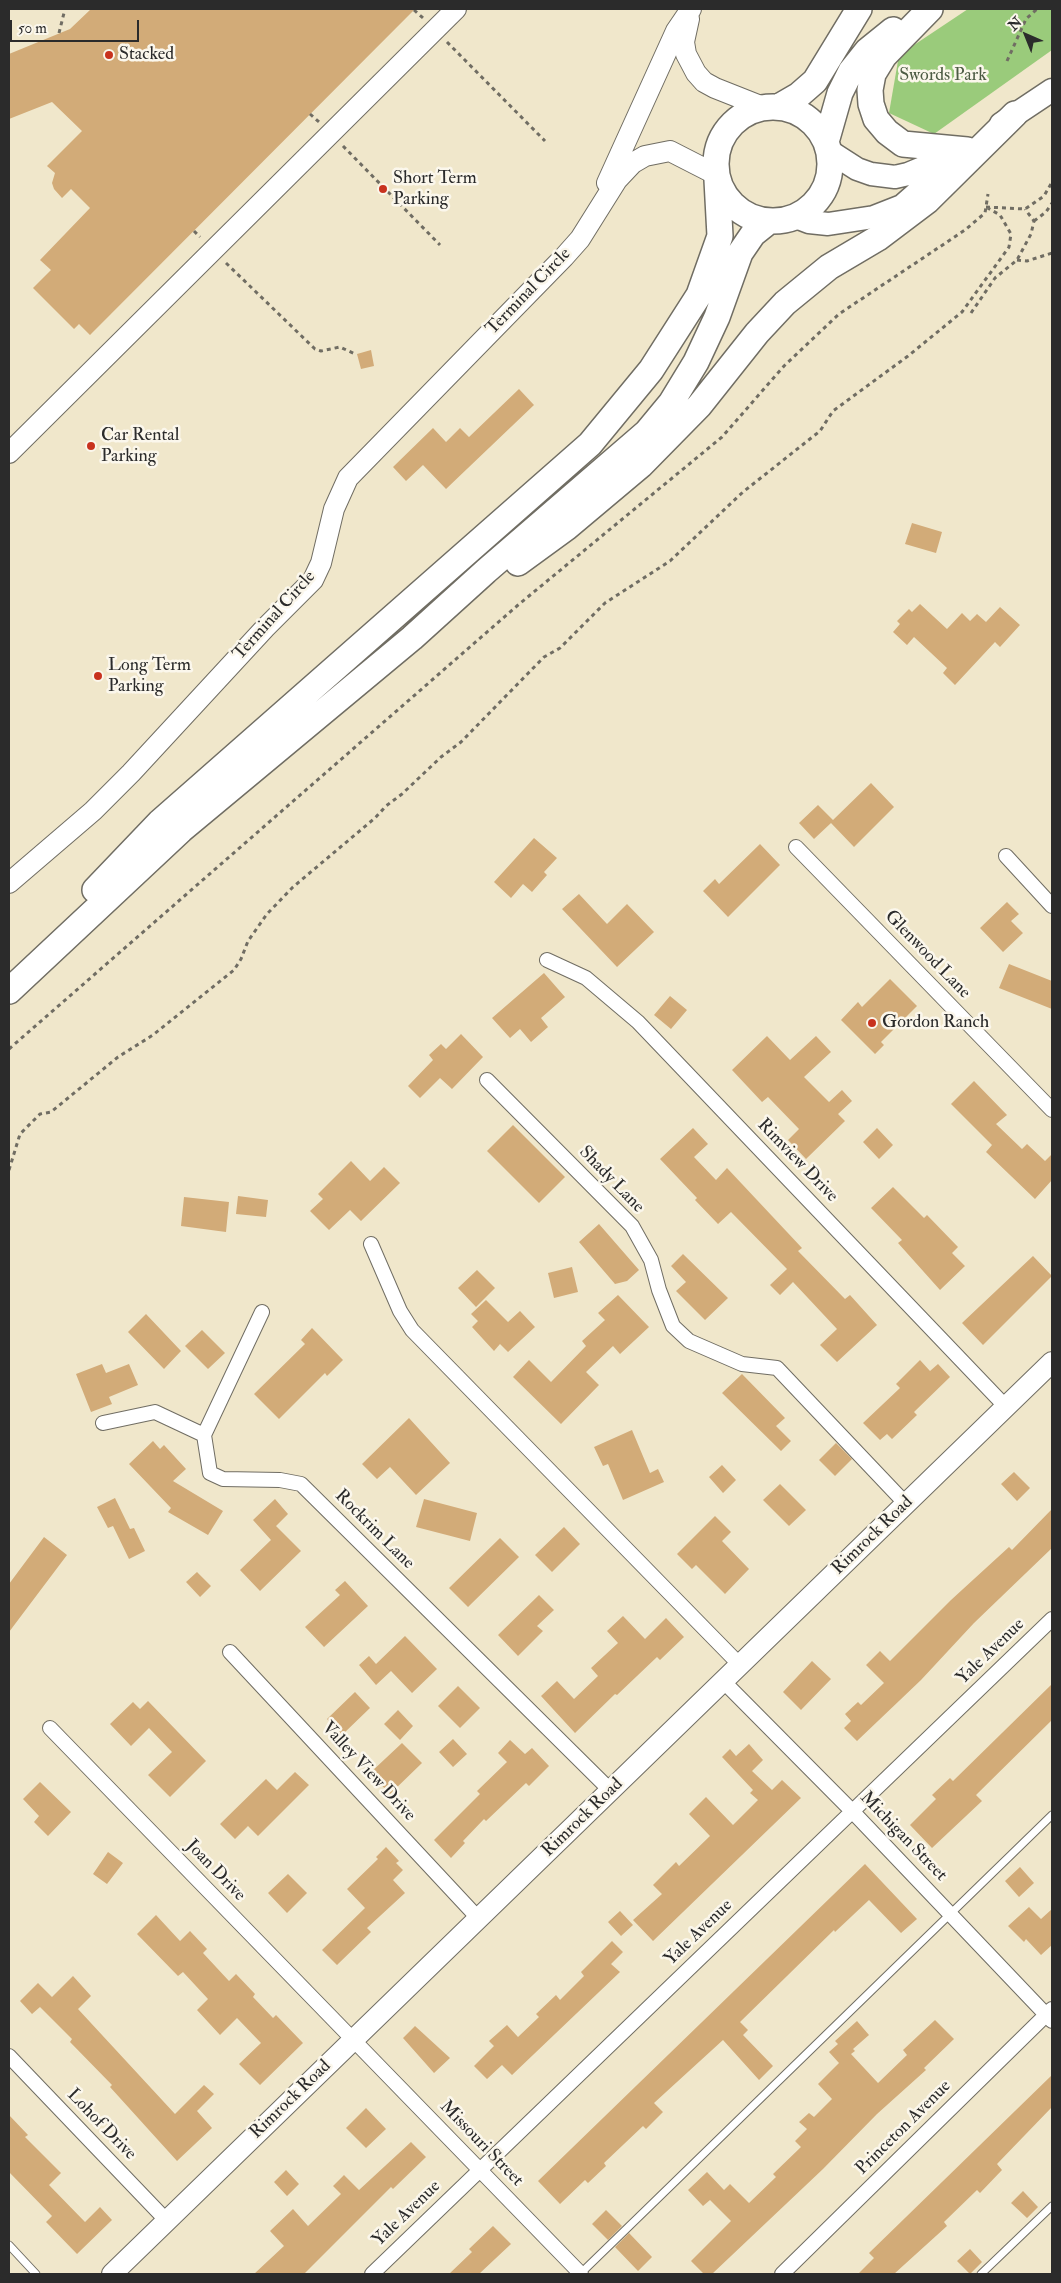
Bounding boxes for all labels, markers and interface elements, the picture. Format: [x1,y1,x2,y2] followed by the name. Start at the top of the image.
[12,10,141,42] scale bar
[1001,10,1051,60] north arrow
[1005,13,1026,34] text: N
[18,19,47,38] text: 50 m
[119,44,174,66] place label: Stacked
[103,49,115,61] marker: Stacked
[899,65,987,87] park label: Swords Park
[393,168,477,210] place label: Short Term Parking
[377,183,389,195] marker: Short Term Parking
[482,244,576,340] street label: Terminal Circle
[101,425,179,468] place label: Car Rental Parking
[85,440,97,452] marker: Car Rental Parking
[229,567,321,665] street label: Terminal Circle
[108,655,191,698] place label: Long Term Parking
[92,670,104,682] marker: Long Term Parking
[879,906,975,1004] street label: Glenwood Lane
[882,1012,989,1034] place label: Gordon Ranch
[866,1017,878,1029] marker: Gordon Ranch
[752,1115,842,1207] street label: Rimview Drive
[574,1142,648,1218] street label: Shady Lane
[330,1486,418,1574] street label: Rockrim Lane
[828,1492,918,1580] street label: Rimrock Road
[953,1614,1029,1690] street label: Yale Avenue
[316,1718,420,1826] street label: Valley View Drive
[538,1774,628,1862] street label: Rimrock Road
[855,1788,951,1886] street label: Michigan Street
[180,1836,250,1906] street label: Joan Drive
[661,1895,737,1971] street label: Yale Avenue
[246,2056,336,2144] street label: Rimrock Road
[852,2076,956,2180] street label: Princeton Avenue
[62,2085,140,2165] street label: Lohof Drive
[435,2097,527,2191] street label: Missouri Street
[369,2176,445,2252] street label: Yale Avenue

